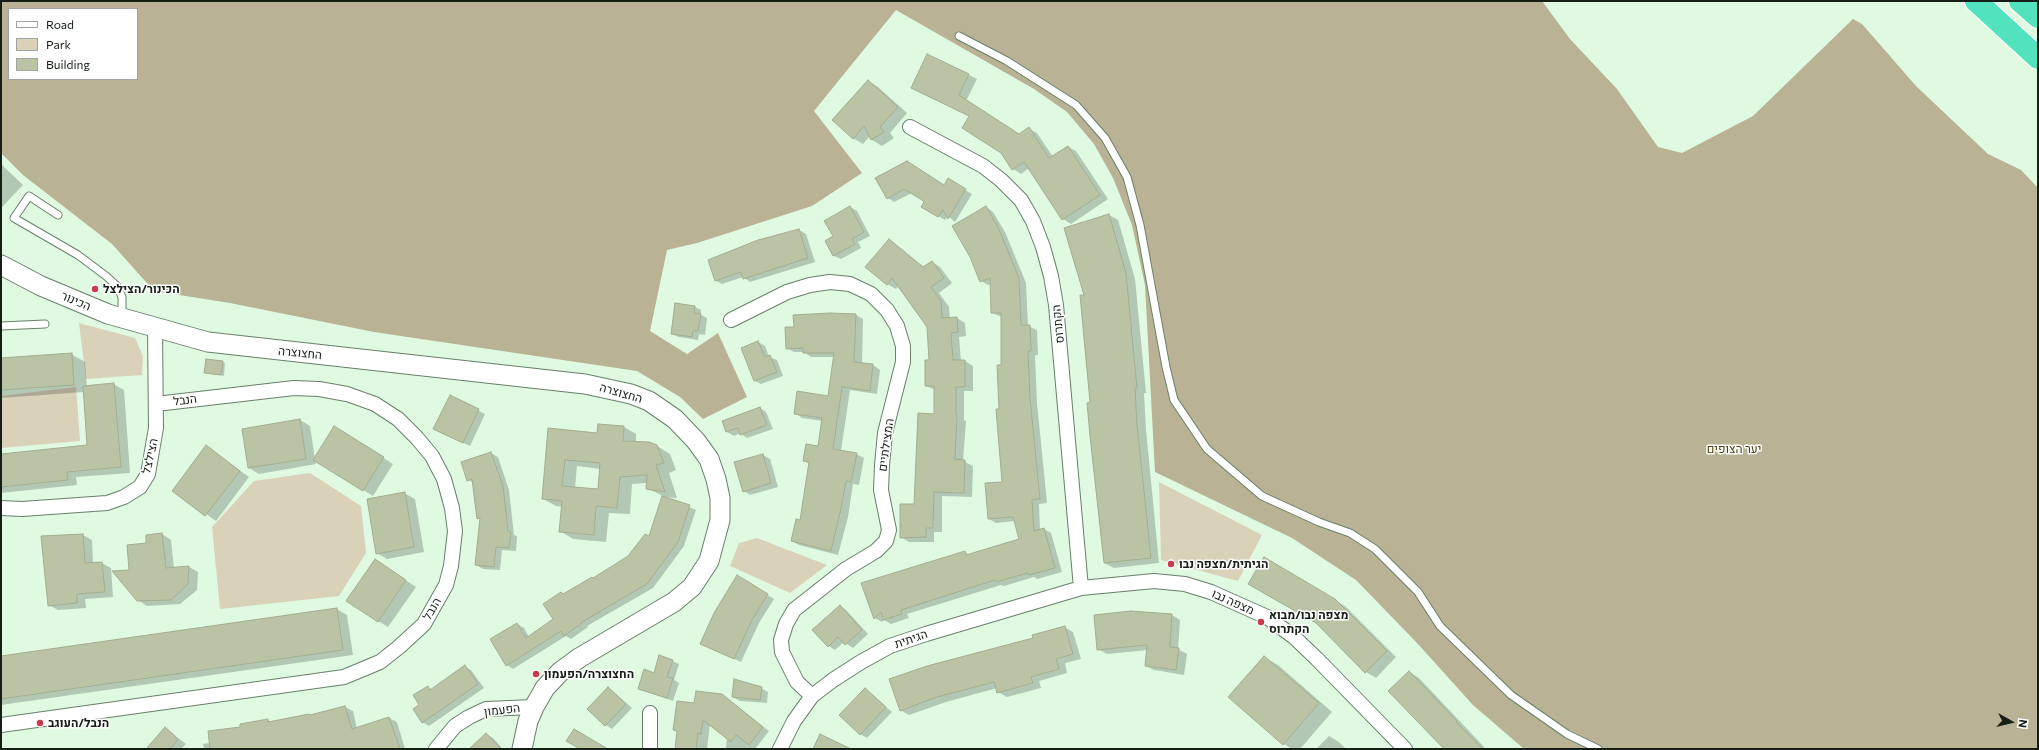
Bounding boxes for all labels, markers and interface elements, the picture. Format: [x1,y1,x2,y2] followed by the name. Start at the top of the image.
[8,8,138,80] legend
[46,17,74,31] text: Road
[46,37,71,51] text: Park
[46,57,90,71] text: Building
[103,282,180,296] place label: הכינור/הצילצל
[90,284,100,294] marker: הכינור/הצילצל
[59,288,93,314] street label: הכינור
[1049,304,1067,344] street label: הקתרוס
[277,344,323,362] street label: החצוצרה
[598,380,644,406] street label: החצוצרה
[172,391,198,409] street label: הנבל
[875,418,897,472] street label: המצילתיים
[139,437,161,475] street label: הצילצל
[1707,442,1761,456] park label: יער הצופים
[1179,557,1268,571] place label: הגיתית/מצפה נבו
[1166,559,1176,569] marker: הגיתית/מצפה נבו
[1209,586,1257,618] street label: מצפה נבו
[420,595,444,623] street label: הנבל
[1269,608,1348,636] place label: מצפה נבו/מבוא הקתרוס
[1256,617,1266,627] marker: מצפה נבו/מבוא הקתרוס
[893,627,929,651] street label: הגיתית
[544,667,634,681] place label: החצוצרה/הפעמון
[531,669,541,679] marker: החצוצרה/הפעמון
[483,701,521,719] street label: הפעמון
[1991,702,2031,742] north arrow
[48,716,109,730] place label: הנבל/העוגב
[35,718,45,728] marker: הנבל/העוגב
[2016,719,2030,729] text: N

